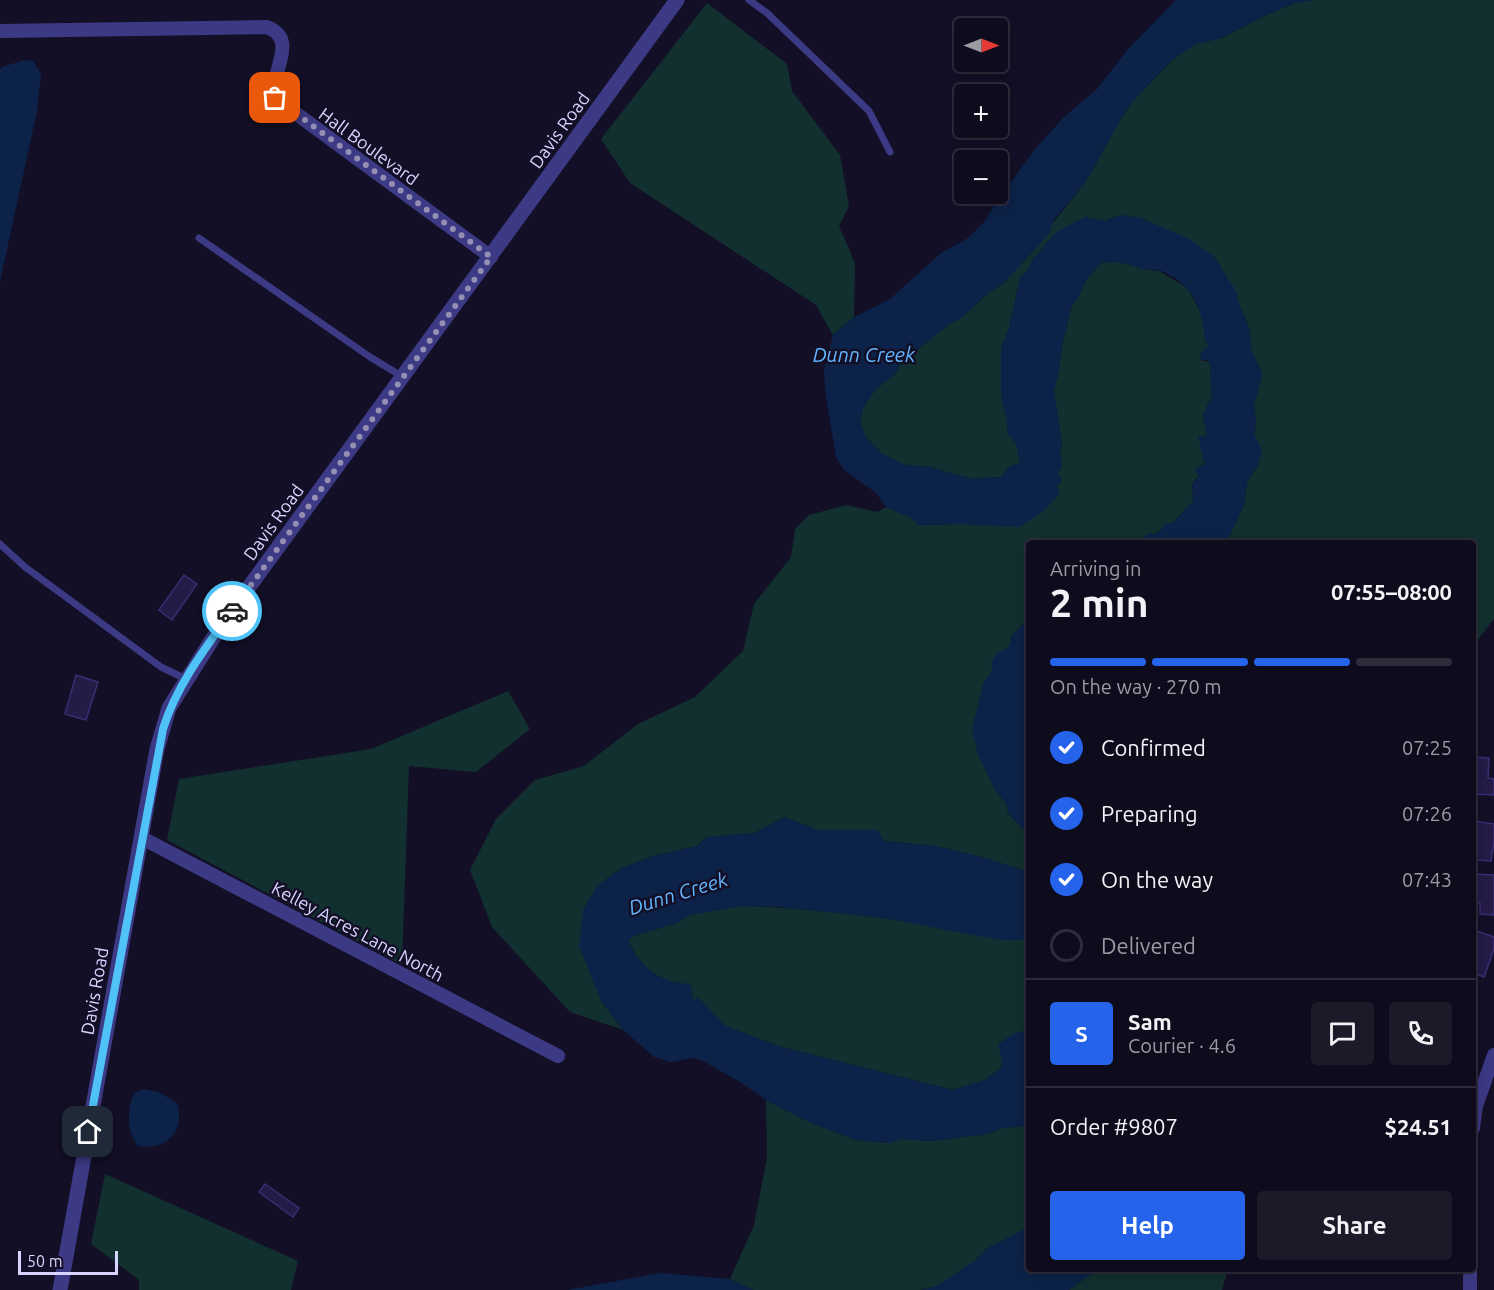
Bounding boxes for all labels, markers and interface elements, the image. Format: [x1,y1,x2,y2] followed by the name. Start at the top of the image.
[954,18,1008,72] north arrow
[954,18,1008,204] map controls
[249,72,300,123] pin
[258,81,291,114] icon: bag
[954,84,1008,138] button: +
[525,88,593,172] street label: Davis Road
[316,103,422,189] street label: Hall Boulevard
[954,150,1008,204] button: −
[813,343,916,366] water label: Dunn Creek
[239,480,307,564] street label: Davis Road
[1050,557,1141,580] text: Arriving in
[1331,579,1452,604] text: 07:55–08:00
[202,581,262,641] courier
[1050,581,1149,624] text: 2 min
[216,595,249,628] icon: car
[1050,675,1222,698] text: On the way · 270 m
[1050,731,1083,764] icon: check
[1101,735,1206,760] text: Confirmed
[1402,736,1452,759] text: 07:25
[1050,797,1083,830] icon: check
[1101,801,1198,826] text: Preparing
[1402,802,1452,825] text: 07:26
[1050,863,1083,896] icon: check
[626,867,731,919] water label: Dunn Creek
[1101,867,1213,892] text: On the way
[1402,868,1452,891] text: 07:43
[269,877,447,985] street label: Kelley Acres Lane North
[1101,933,1196,958] text: Delivered
[76,946,112,1036] street label: Davis Road
[1311,1002,1374,1065] button: chat
[1389,1002,1452,1065] button: phone
[1128,1009,1172,1034] text: Sam
[1075,1021,1088,1046] text: S
[1128,1034,1236,1057] text: Courier · 4.6
[62,1106,113,1157] pin
[1050,1114,1178,1139] text: Order #9807
[1385,1114,1452,1139] text: $24.51
[71,1115,104,1148] icon: home
[1050,1191,1245,1260] button: Help
[1257,1191,1452,1260] button: Share
[18,1248,118,1276] scale bar
[27,1252,63,1270] text: 50 m

